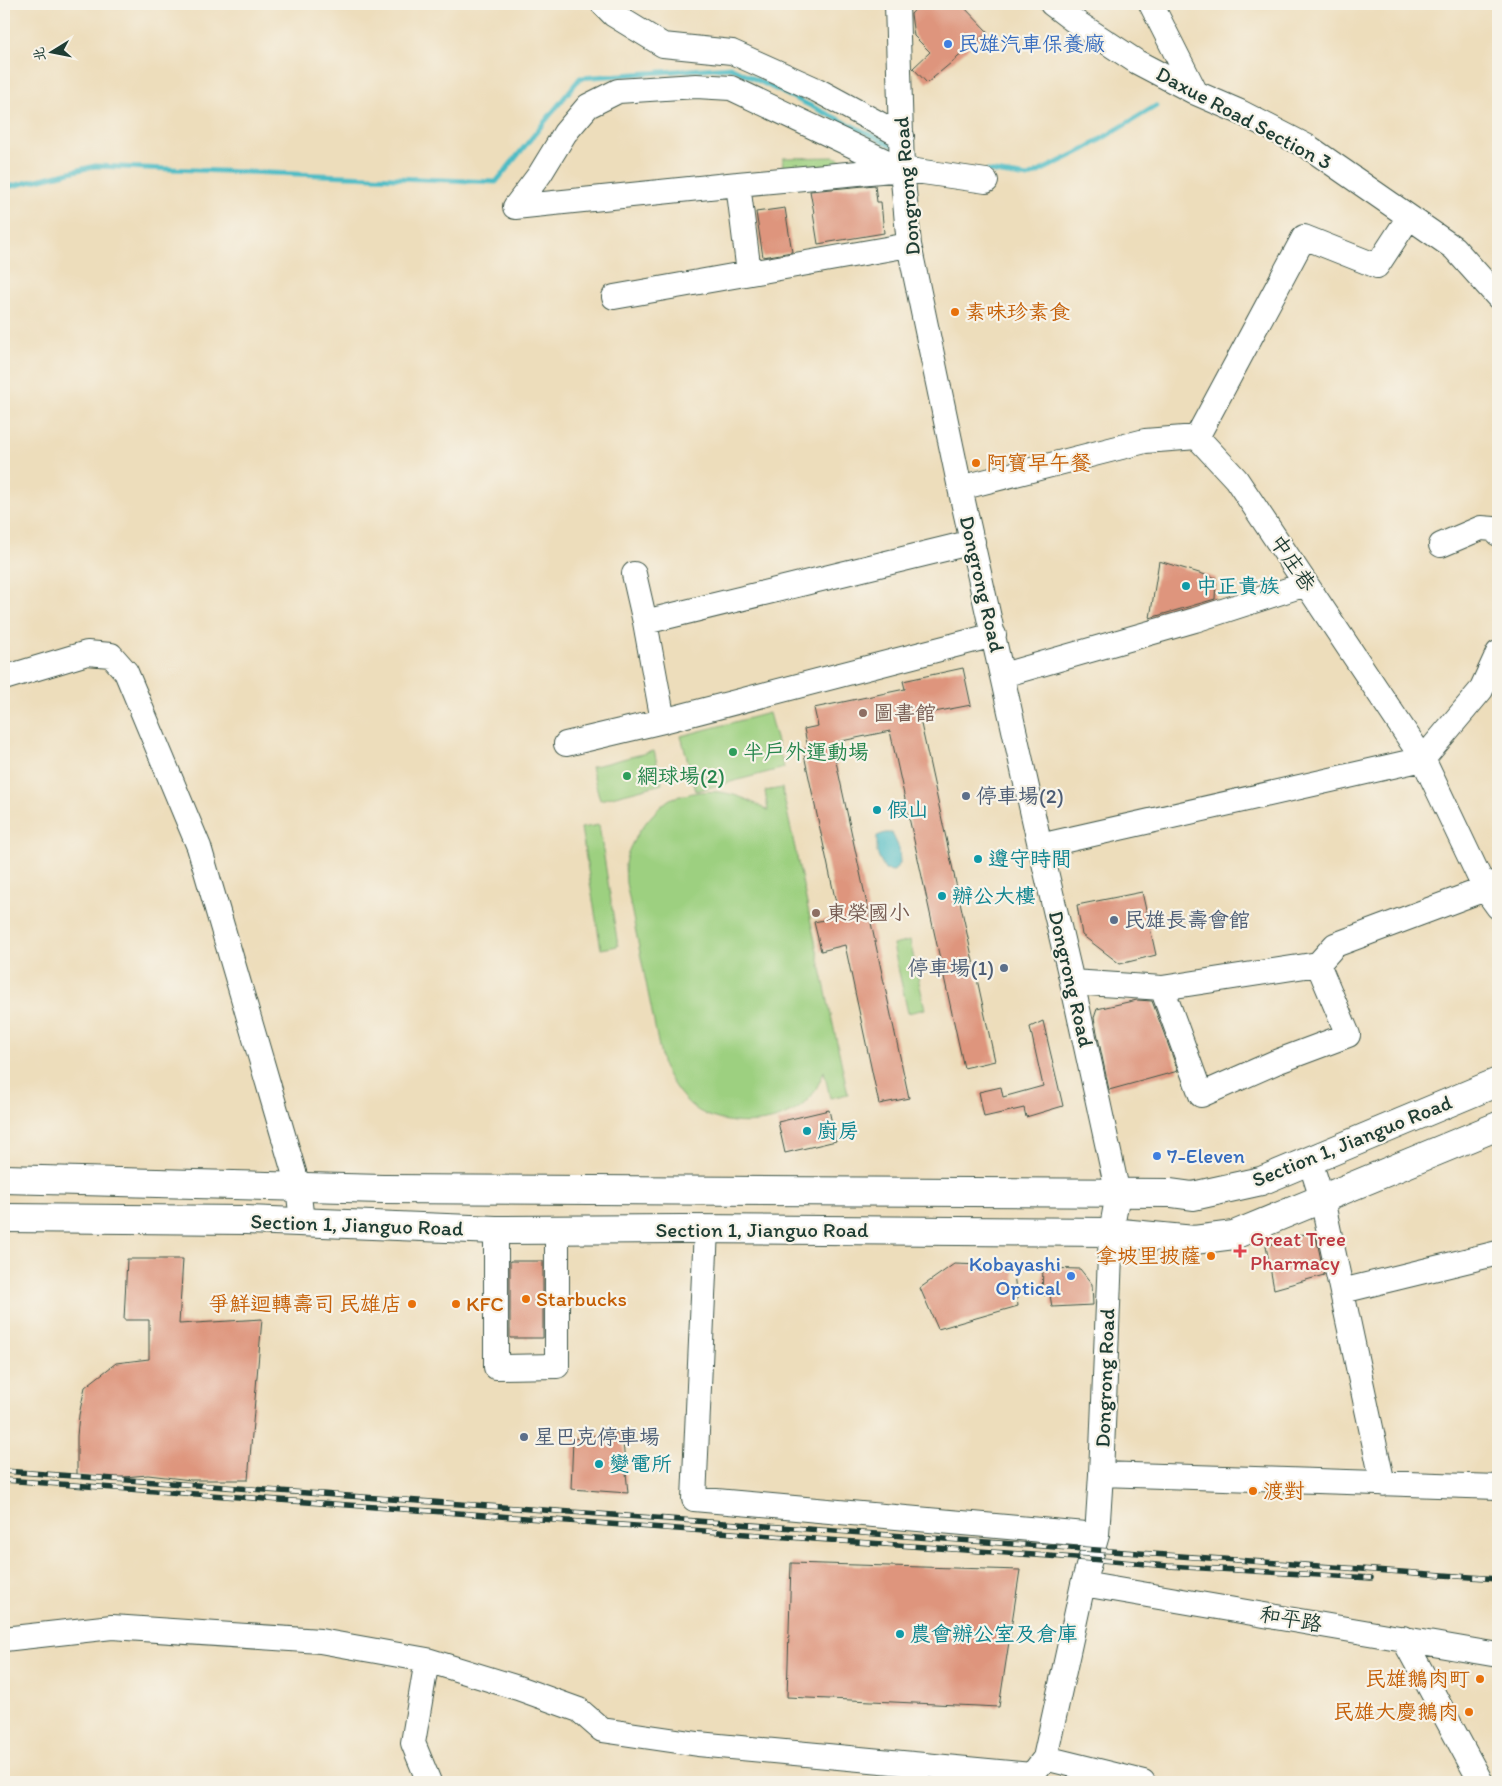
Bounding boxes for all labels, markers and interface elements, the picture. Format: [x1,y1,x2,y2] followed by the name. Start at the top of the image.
[28,28,78,78] north arrow
[958,31,1105,56] place label: 民雄汽車保養廠
[942,38,954,50] marker: 民雄汽車保養廠
[30,46,49,63] text: 北
[1152,61,1336,174] street label: Daxue Road Section 3
[888,115,925,256] street label: Dongrong Road
[965,299,1070,324] place label: 素味珍素食
[949,306,961,318] marker: 素味珍素食
[986,450,1091,475] place label: 阿寶早午餐
[970,457,982,469] marker: 阿寶早午餐
[955,513,1010,655] street label: Dongrong Road
[1265,530,1321,596] street label: 中庄巷
[1196,573,1280,598] place label: 中正貴族
[1180,580,1192,592] marker: 中正貴族
[873,700,936,725] place label: 圖書館
[857,707,869,719] marker: 圖書館
[743,739,869,764] place label: 半戶外運動場
[727,746,739,758] marker: 半戶外運動場
[637,763,725,788] place label: 網球場(2)
[621,770,633,782] marker: 網球場(2)
[976,783,1064,808] place label: 停車場(2)
[960,790,972,802] marker: 停車場(2)
[887,797,929,822] place label: 假山
[871,804,883,816] marker: 假山
[988,846,1072,871] place label: 遵守時間
[972,853,984,865] marker: 遵守時間
[952,883,1036,908] place label: 辦公大樓
[936,890,948,902] marker: 辦公大樓
[826,900,910,925] place label: 東榮國小
[810,907,822,919] marker: 東榮國小
[1124,907,1250,932] place label: 民雄長壽會館
[1044,908,1099,1050] street label: Dongrong Road
[1108,914,1120,926] marker: 民雄長壽會館
[908,955,994,980] place label: 停車場(1)
[998,962,1010,974] marker: 停車場(1)
[1248,1089,1456,1192] street label: Section 1, Jianguo Road
[817,1118,859,1143] place label: 廚房
[801,1125,813,1137] marker: 廚房
[1167,1143,1245,1168] place label: 7-Eleven
[1151,1150,1163,1162] marker: 7-Eleven
[250,1208,464,1241] street label: Section 1, Jianguo Road
[655,1217,869,1242] street label: Section 1, Jianguo Road
[1250,1226,1346,1275] place label: Great Tree Pharmacy
[1096,1243,1201,1268] place label: 拿坡里披薩
[1234,1245,1246,1257] marker: Great Tree Pharmacy
[1205,1250,1217,1262] marker: 拿坡里披薩
[969,1251,1061,1300] place label: Kobayashi Optical
[1065,1270,1077,1282] marker: Kobayashi Optical
[536,1286,627,1311] place label: Starbucks
[208,1291,402,1316] place label: 爭鮮迴轉壽司 民雄店
[466,1291,504,1316] place label: KFC
[520,1293,532,1305] marker: Starbucks
[406,1298,418,1310] marker: 爭鮮迴轉壽司 民雄店
[450,1298,462,1310] marker: KFC
[1090,1307,1119,1448] street label: Dongrong Road
[534,1424,660,1449] place label: 星巴克停車場
[518,1431,530,1443] marker: 星巴克停車場
[609,1451,672,1476] place label: 變電所
[593,1458,605,1470] marker: 變電所
[1263,1478,1305,1503] place label: 渡對
[1247,1485,1259,1497] marker: 渡對
[1258,1601,1324,1636] street label: 和平路
[910,1621,1078,1646] place label: 農會辦公室及倉庫
[894,1628,906,1640] marker: 農會辦公室及倉庫
[1365,1666,1470,1691] place label: 民雄鵝肉町
[1474,1673,1486,1685] marker: 民雄鵝肉町
[1333,1699,1459,1724] place label: 民雄大慶鵝肉
[1463,1706,1475,1718] marker: 民雄大慶鵝肉

